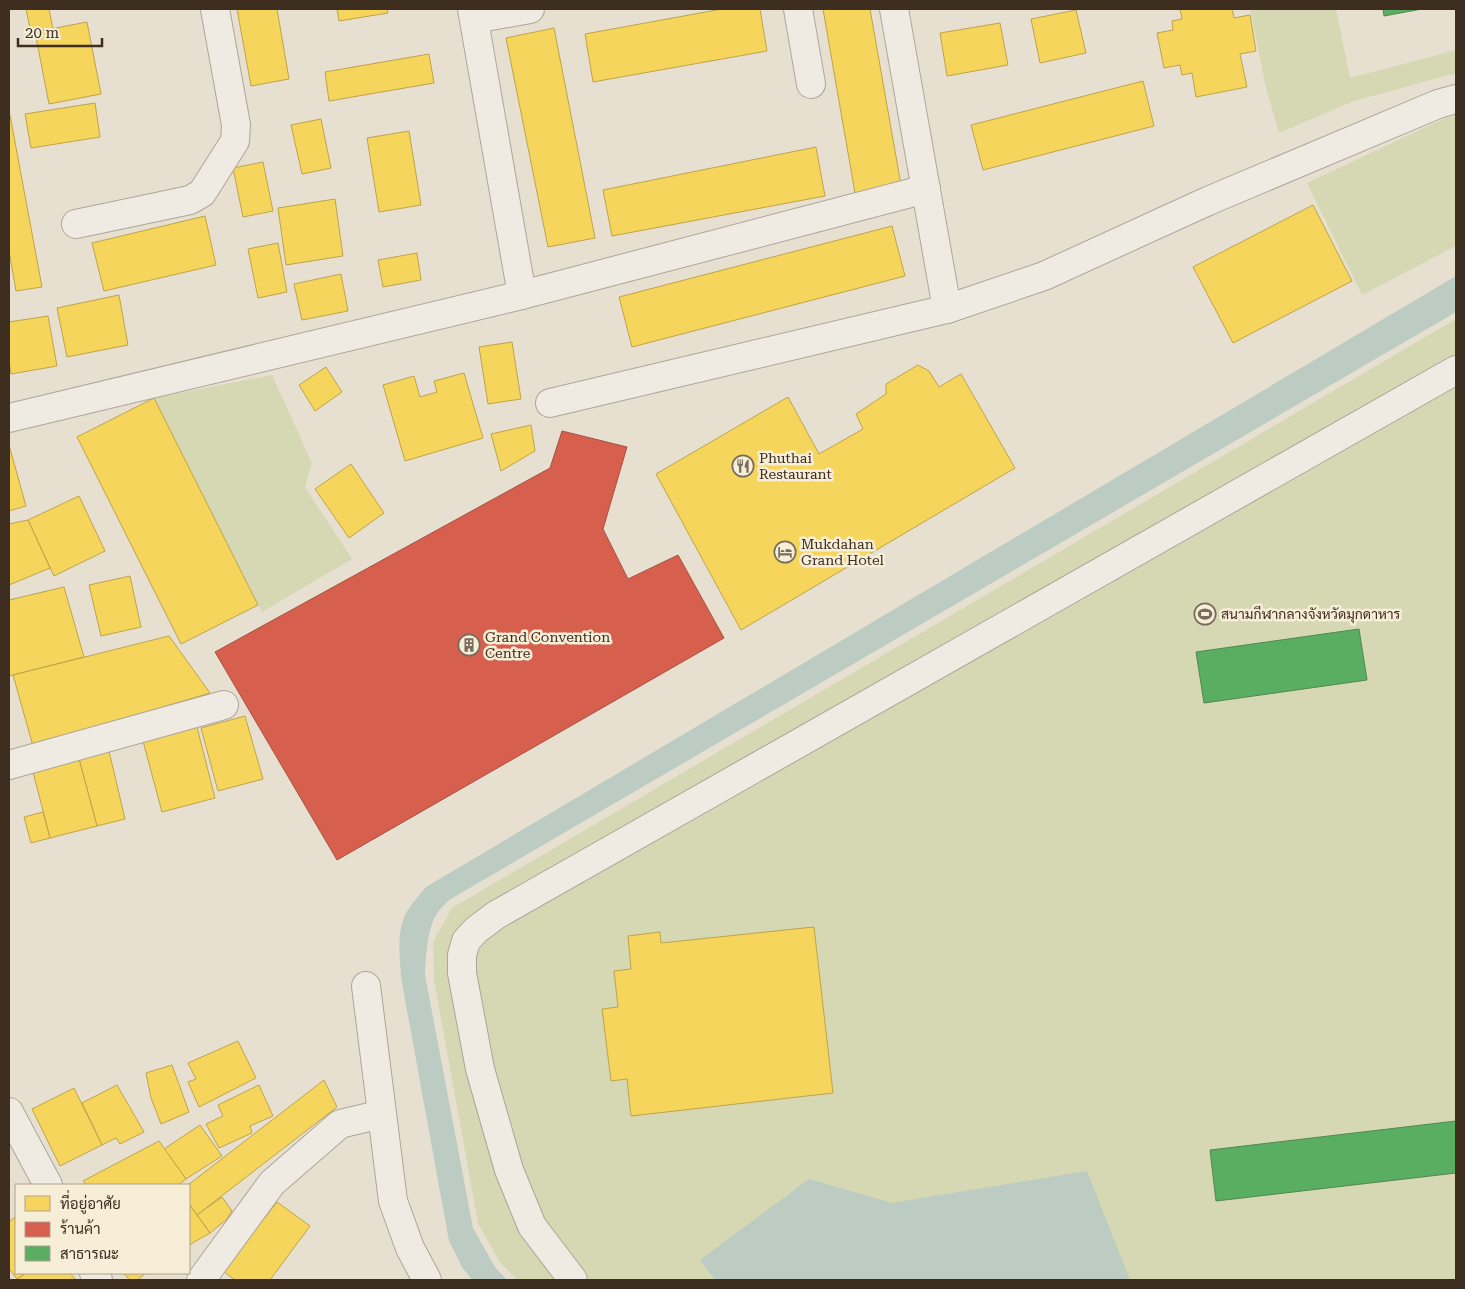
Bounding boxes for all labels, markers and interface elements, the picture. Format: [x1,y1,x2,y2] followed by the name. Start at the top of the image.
[18,15,101,47] scale bar
[25,24,60,42] text: 20 m
[759,450,832,482] place label: Phuthai Restaurant
[731,454,755,478] restaurant icon: Phuthai Restaurant
[801,536,884,568] place label: Mukdahan Grand Hotel
[773,540,797,564] hotel icon: Mukdahan Grand Hotel
[1193,602,1217,626] sports icon: สนามกีฬากลางจังหวัดมุกดาหาร
[1221,605,1401,624] place label: สนามกีฬากลางจังหวัดมุกดาหาร
[485,629,610,661] place label: Grand Convention Centre
[457,633,481,657] building icon: Grand Convention Centre
[15,1184,190,1274] legend
[60,1189,121,1214] text: ที่อยู่อาศัย
[60,1219,100,1238] text: ร้านค้า
[60,1245,119,1263] text: สาธารณะ

